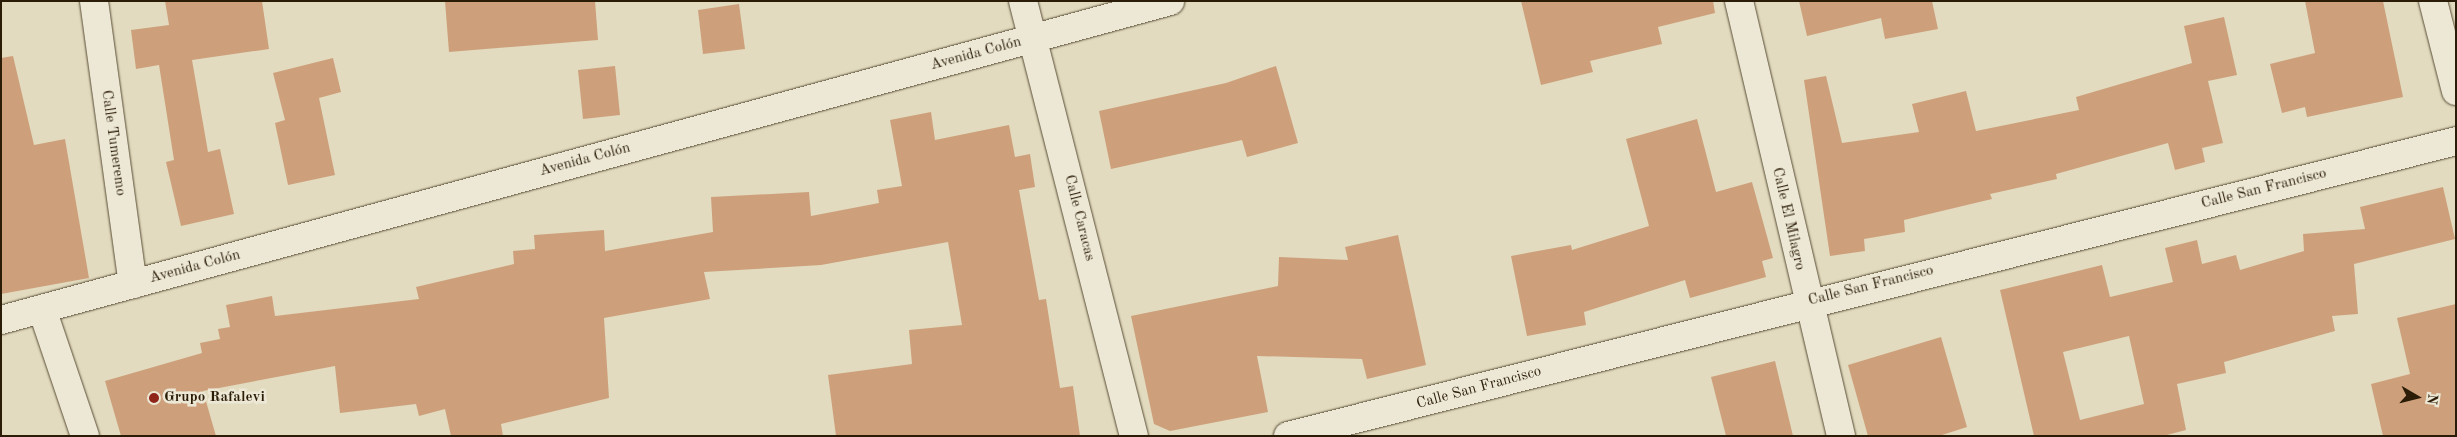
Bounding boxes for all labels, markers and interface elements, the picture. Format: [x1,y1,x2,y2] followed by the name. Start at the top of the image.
[929,33,1023,75] street label: Avenida Colón
[97,89,129,197] street label: Calle Tumeremo
[538,139,632,181] street label: Avenida Colón
[2199,165,2329,213] street label: Calle San Francisco
[1767,166,1809,272] street label: Calle El Milagro
[1060,173,1098,263] street label: Calle Caracas
[148,246,242,288] street label: Avenida Colón
[1806,262,1936,310] street label: Calle San Francisco
[1415,363,1543,413] street label: Calle San Francisco
[2392,372,2442,422] north arrow
[164,389,265,407] place label: Grupo Rafalevi
[148,392,160,404] marker: Grupo Rafalevi
[2424,393,2440,405] text: N

